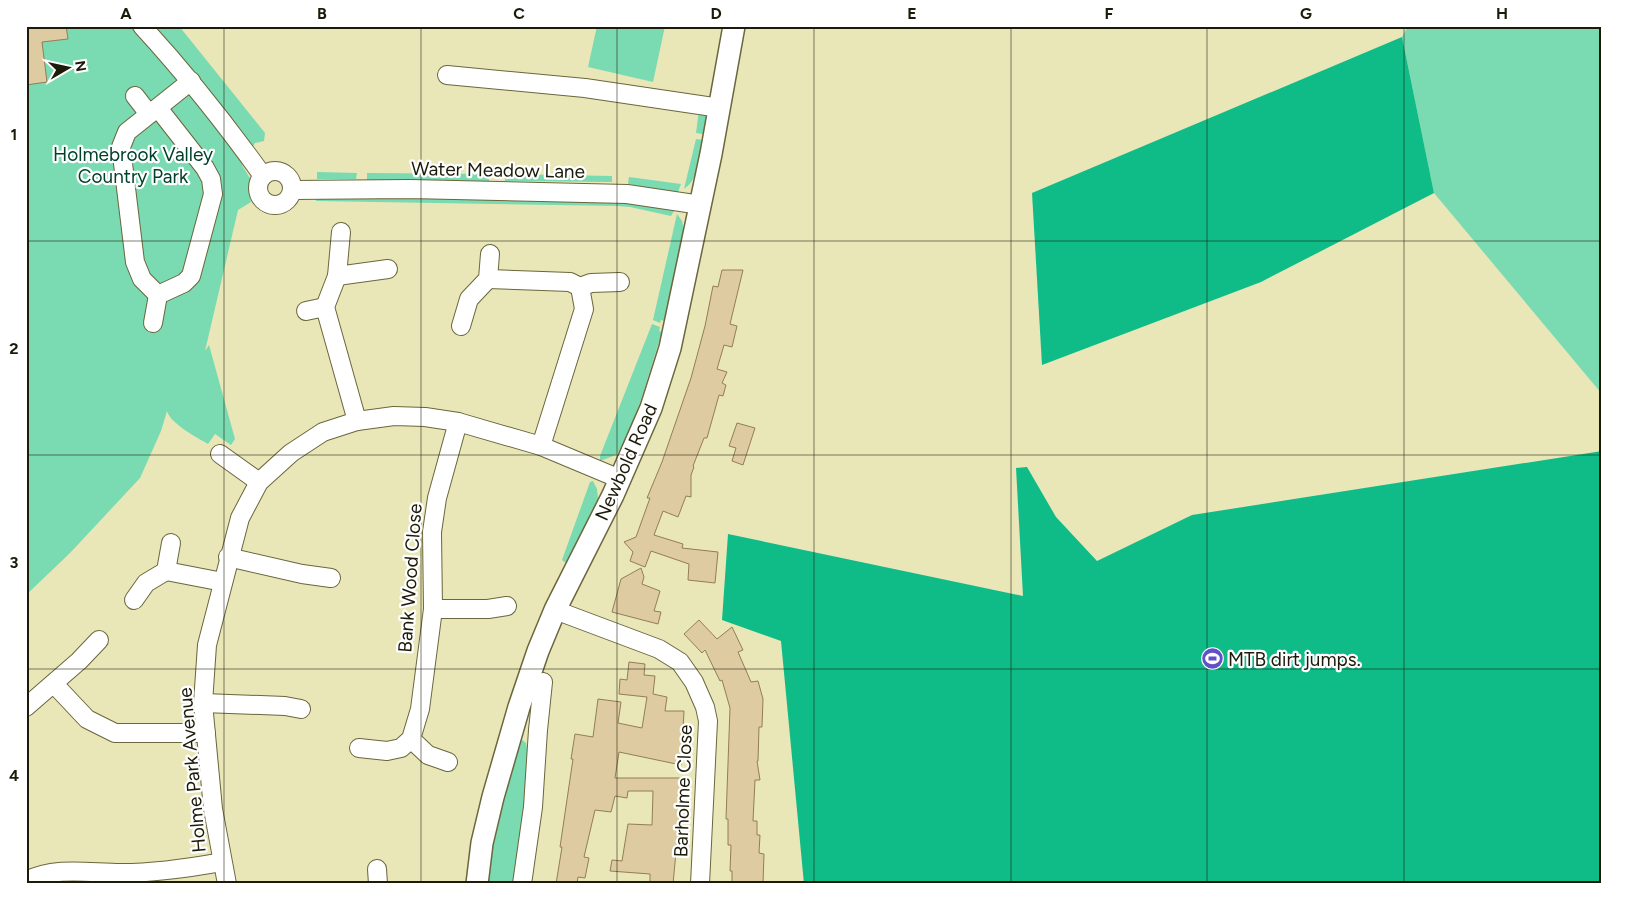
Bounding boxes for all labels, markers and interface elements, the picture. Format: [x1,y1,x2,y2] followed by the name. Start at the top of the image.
[120,4,132,23] text: A
[317,4,327,23] text: B
[513,4,525,23] text: C
[710,4,722,23] text: D
[907,4,917,23] text: E
[1105,4,1114,23] text: F
[1300,4,1312,23] text: G
[1496,4,1508,23] text: H
[42,42,92,92] north arrow
[71,59,90,73] text: N
[11,125,17,144] text: 1
[53,143,213,188] park label: Holmebrook Valley Country Park
[411,157,585,183] street label: Water Meadow Lane
[9,339,19,358] text: 2
[590,400,662,524] street label: Newbold Road
[393,503,427,653] street label: Bank Wood Close
[10,553,19,572] text: 3
[1200,647,1224,671] sports icon: MTB dirt jumps.
[1228,648,1361,671] place label: MTB dirt jumps.
[173,686,211,854] street label: Holme Park Avenue
[669,724,697,858] street label: Barholme Close
[9,766,19,785] text: 4

